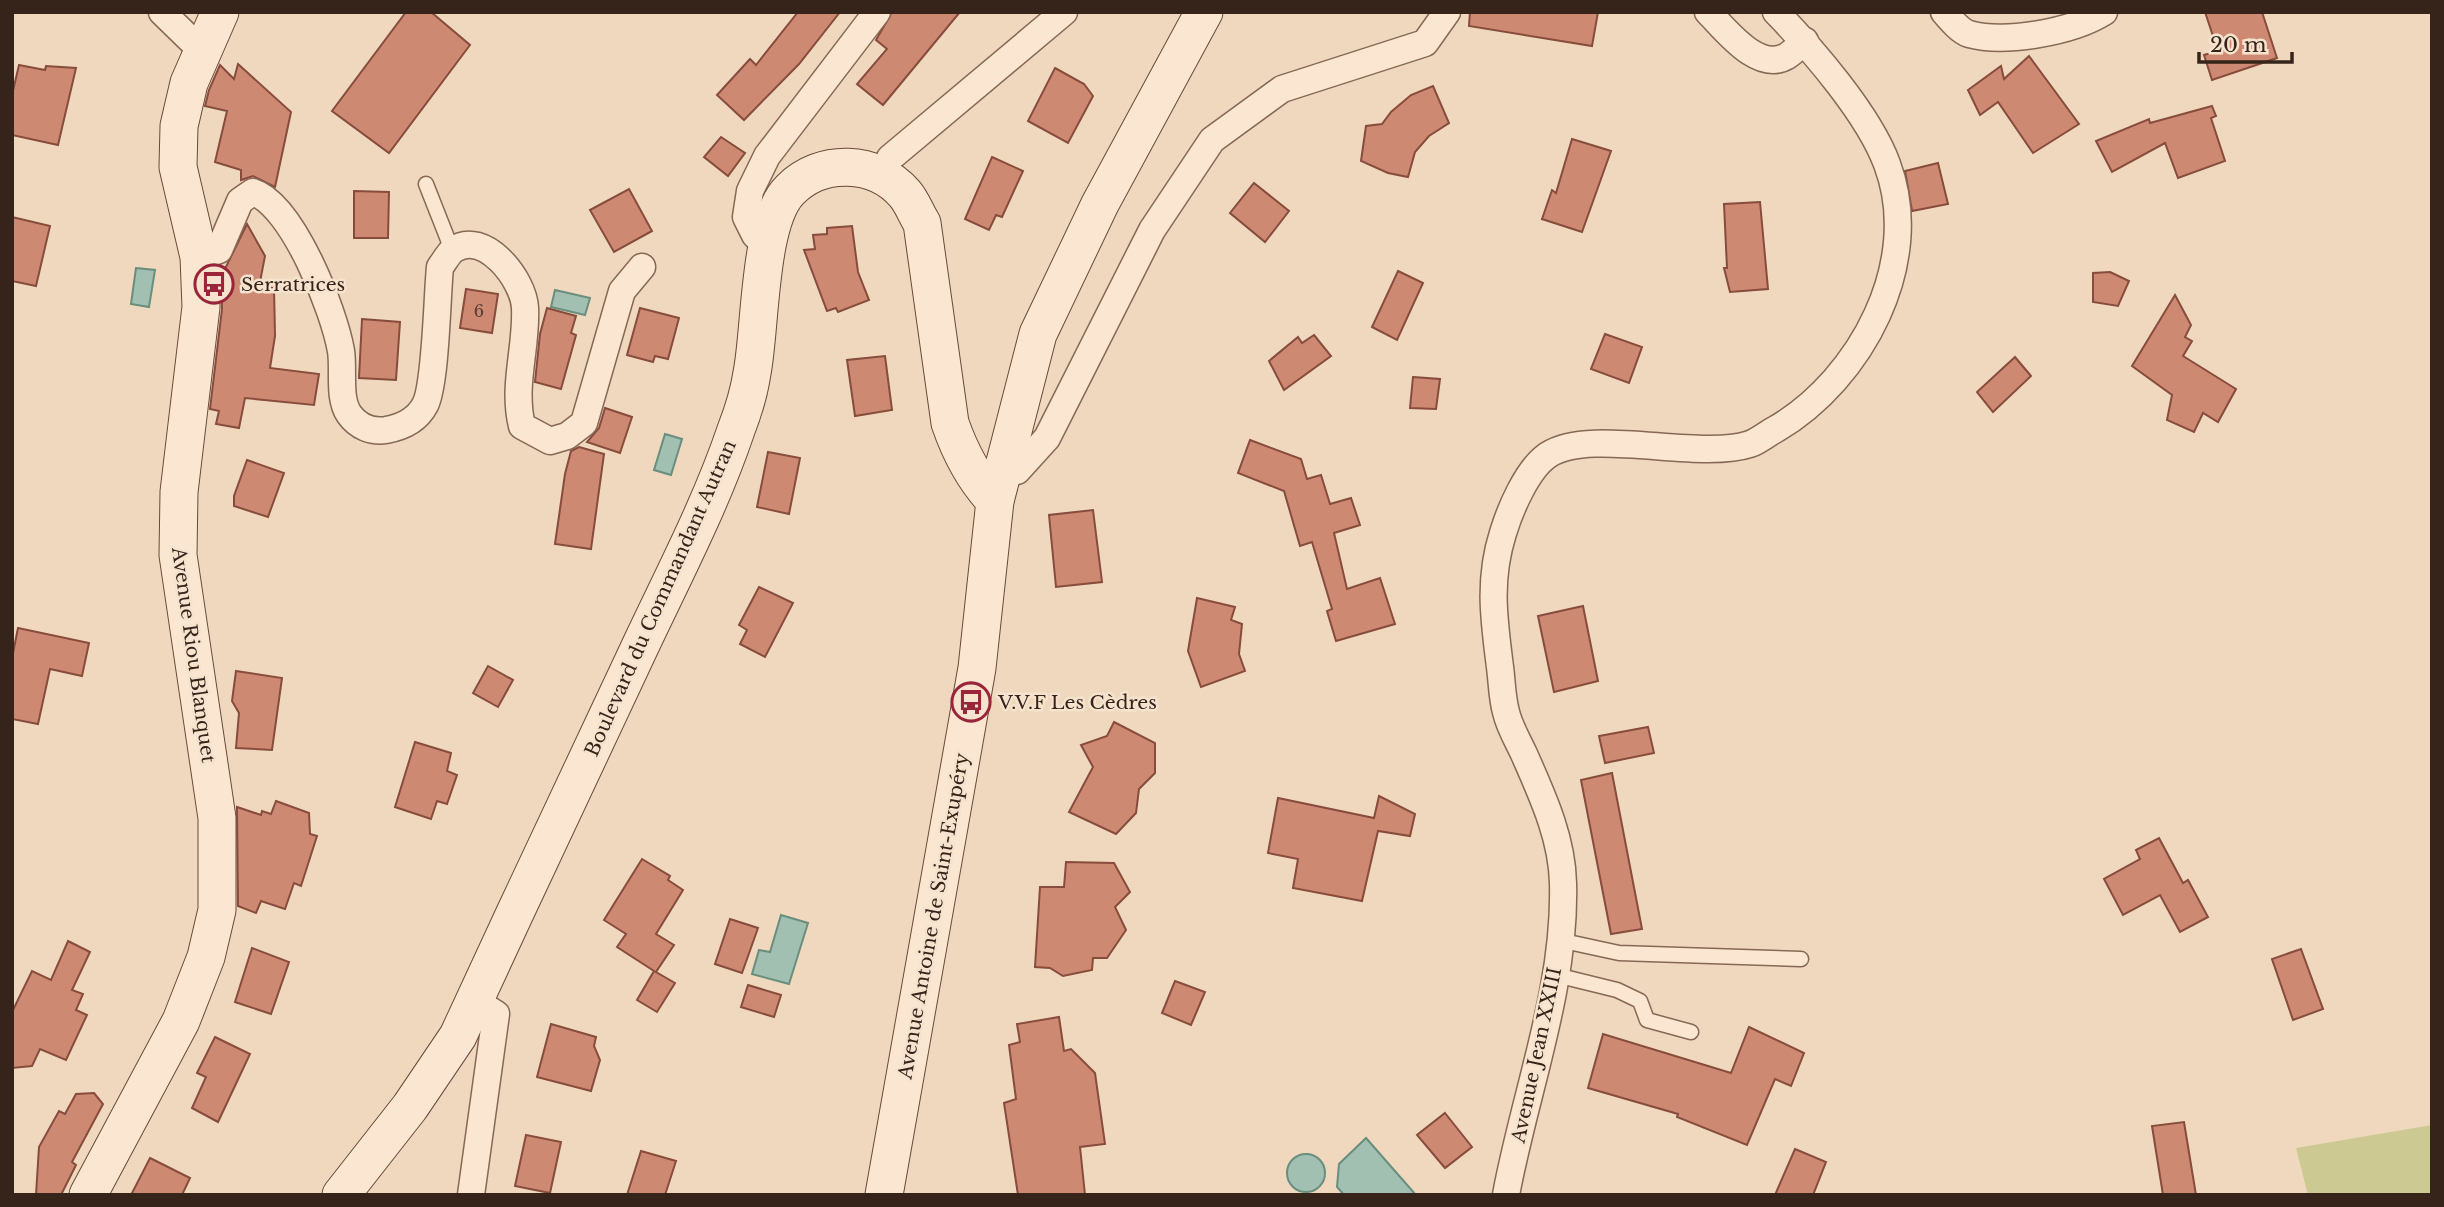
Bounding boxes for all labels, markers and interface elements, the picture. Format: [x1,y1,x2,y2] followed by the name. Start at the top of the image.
[2199,21,2292,65] scale bar
[2210,32,2267,58] text: 20 m
[193,263,235,305] bus stop icon: Serratrices
[241,273,345,296] place label: Serratrices
[474,301,484,321] house number: 6
[580,436,741,760] street label: Boulevard du Commandant Autran
[167,545,220,765] street label: Avenue Riou Blanquet
[950,681,992,723] bus stop icon: V.V.F Les Cèdres
[997,691,1157,714] place label: V.V.F Les Cèdres
[893,751,974,1082] street label: Avenue Antoine de Saint-Exupéry
[1506,965,1566,1146] street label: Avenue Jean XXIII

